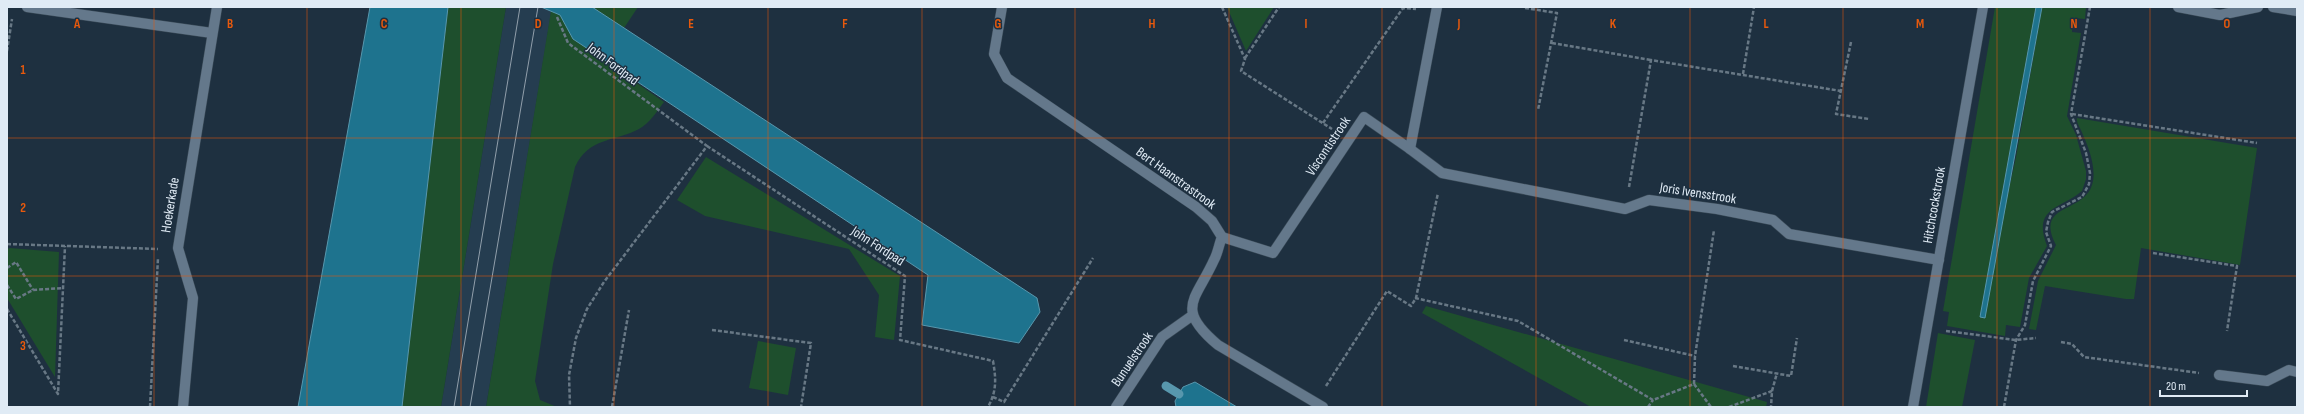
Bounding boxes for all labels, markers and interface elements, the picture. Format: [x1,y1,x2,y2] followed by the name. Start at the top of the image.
[73,16,81,32] text: A
[227,16,233,32] text: B
[381,16,388,32] text: C
[535,16,542,32] text: D
[688,16,694,32] text: E
[842,16,848,32] text: F
[995,16,1002,32] text: G
[1149,16,1156,32] text: H
[1305,16,1308,32] text: I
[1457,16,1461,32] text: J
[1610,16,1617,32] text: K
[1763,16,1769,32] text: L
[1916,16,1924,32] text: M
[2071,16,2078,32] text: N
[2224,16,2231,32] text: O
[583,38,642,89] street label: John Fordpad
[20,62,26,78] text: 1
[1302,112,1355,179] street label: Viscontistrook
[1133,143,1220,213] street label: Bert Haanstrastrook
[1919,165,1949,245] street label: Hitchcockstrook
[157,176,183,234] street label: Hoekerkade
[1658,178,1738,208] street label: Joris Ivensstrook
[20,200,26,216] text: 2
[847,222,908,270] street label: John Fordpad
[1108,328,1157,390] street label: Bunuelstrook
[20,338,26,354] text: 3
[2160,372,2247,398] scale bar
[2166,379,2186,394] text: 20 m

